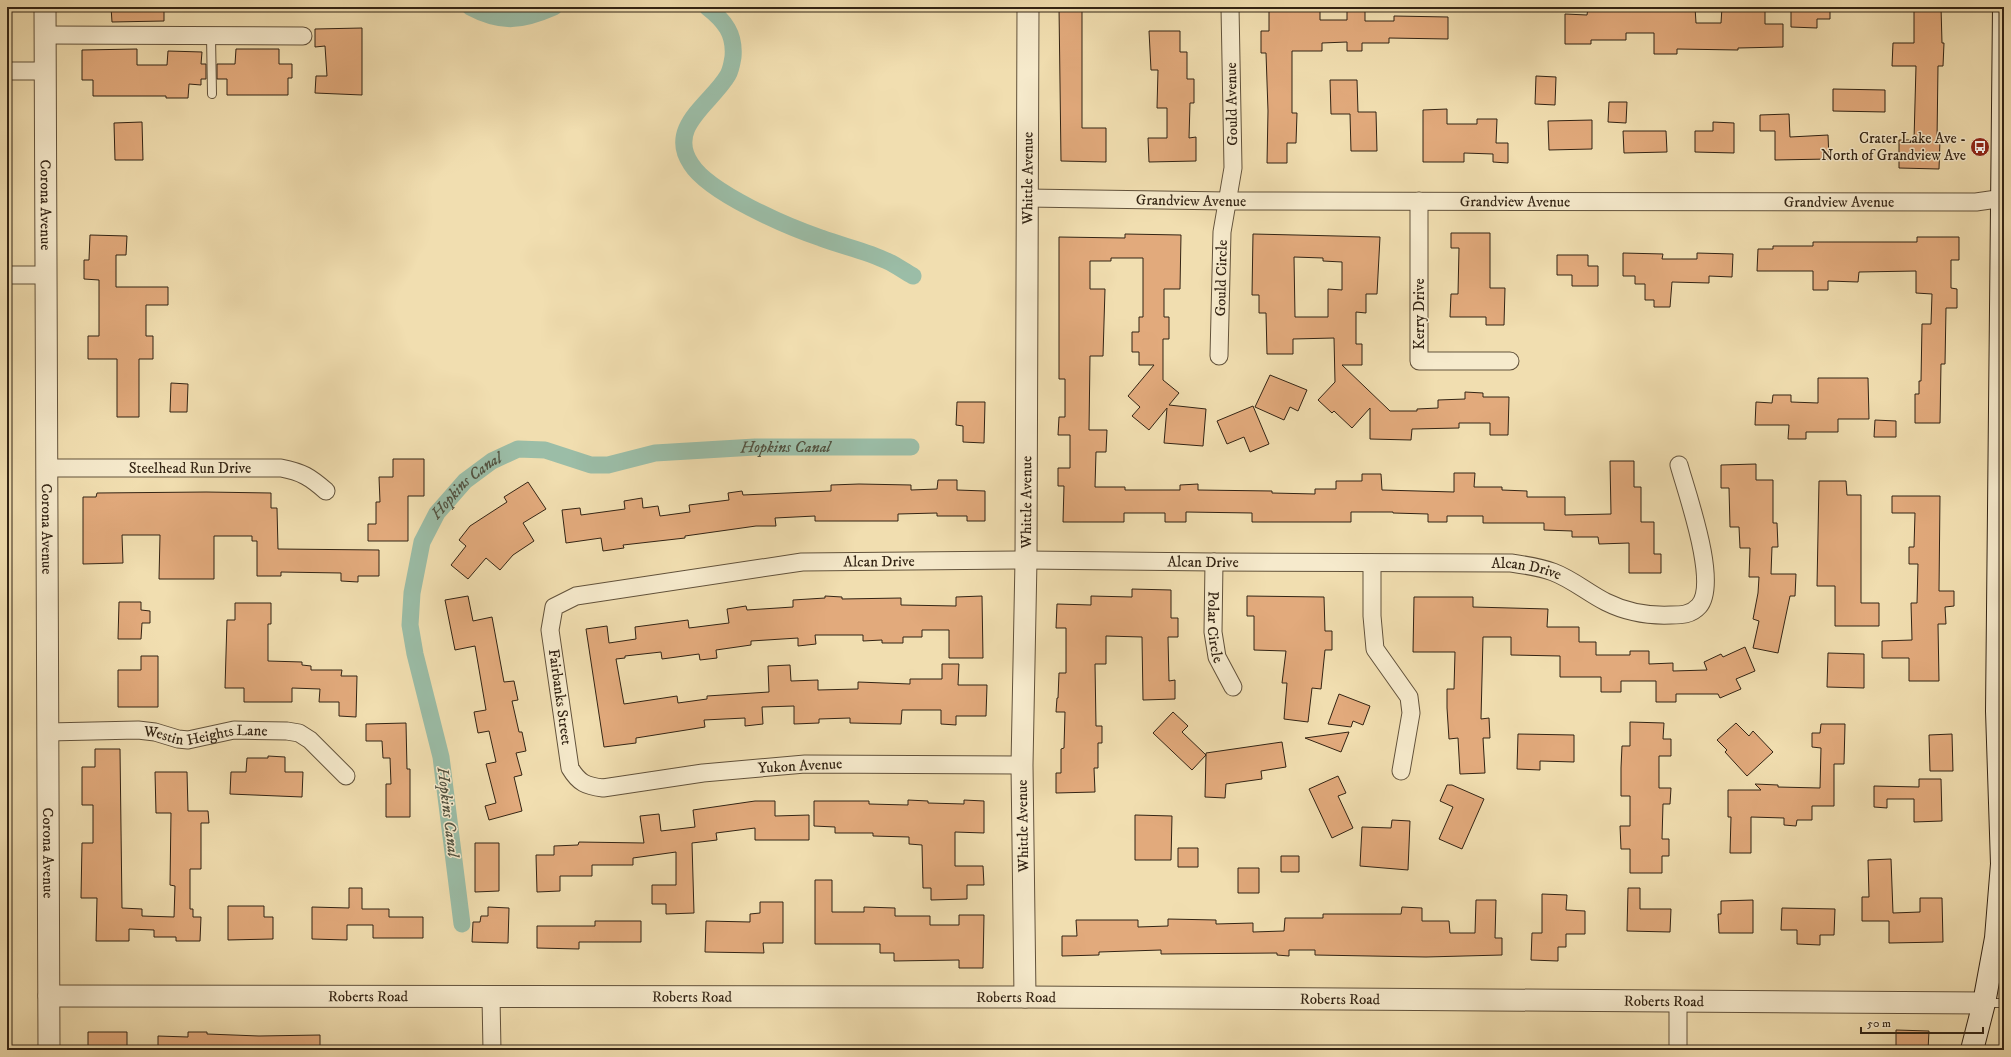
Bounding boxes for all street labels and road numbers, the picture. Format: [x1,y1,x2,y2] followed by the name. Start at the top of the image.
[1222,62,1242,146] street label: Gould Avenue
[1018,132,1037,225] street label: Whittle Avenue
[36,160,55,250] street label: Corona Avenue
[1136,190,1246,211] street label: Grandview Avenue
[1460,192,1570,211] street label: Grandview Avenue
[1784,192,1894,211] street label: Grandview Avenue
[1210,239,1231,317] street label: Gould Circle
[1410,278,1429,350] street label: Kerry Drive
[1017,456,1036,549] street label: Whittle Avenue
[129,459,251,478] street label: Steelhead Run Drive
[37,484,57,574] street label: Corona Avenue
[843,551,915,571] street label: Alcan Drive
[1167,552,1239,572] street label: Alcan Drive
[1491,553,1565,584] street label: Alcan Drive
[1203,591,1228,666] street label: Polar Circle
[544,648,576,747] street label: Fairbanks Street
[142,720,268,750] street label: Westin Heights Lane
[757,754,843,778] street label: Yukon Avenue
[1013,780,1033,873] street label: Whittle Avenue
[39,808,58,898] street label: Corona Avenue
[328,987,409,1006] street label: Roberts Road
[652,987,733,1006] street label: Roberts Road
[976,987,1057,1007] street label: Roberts Road
[1300,989,1381,1009] street label: Roberts Road
[1624,991,1705,1011] street label: Roberts Road

